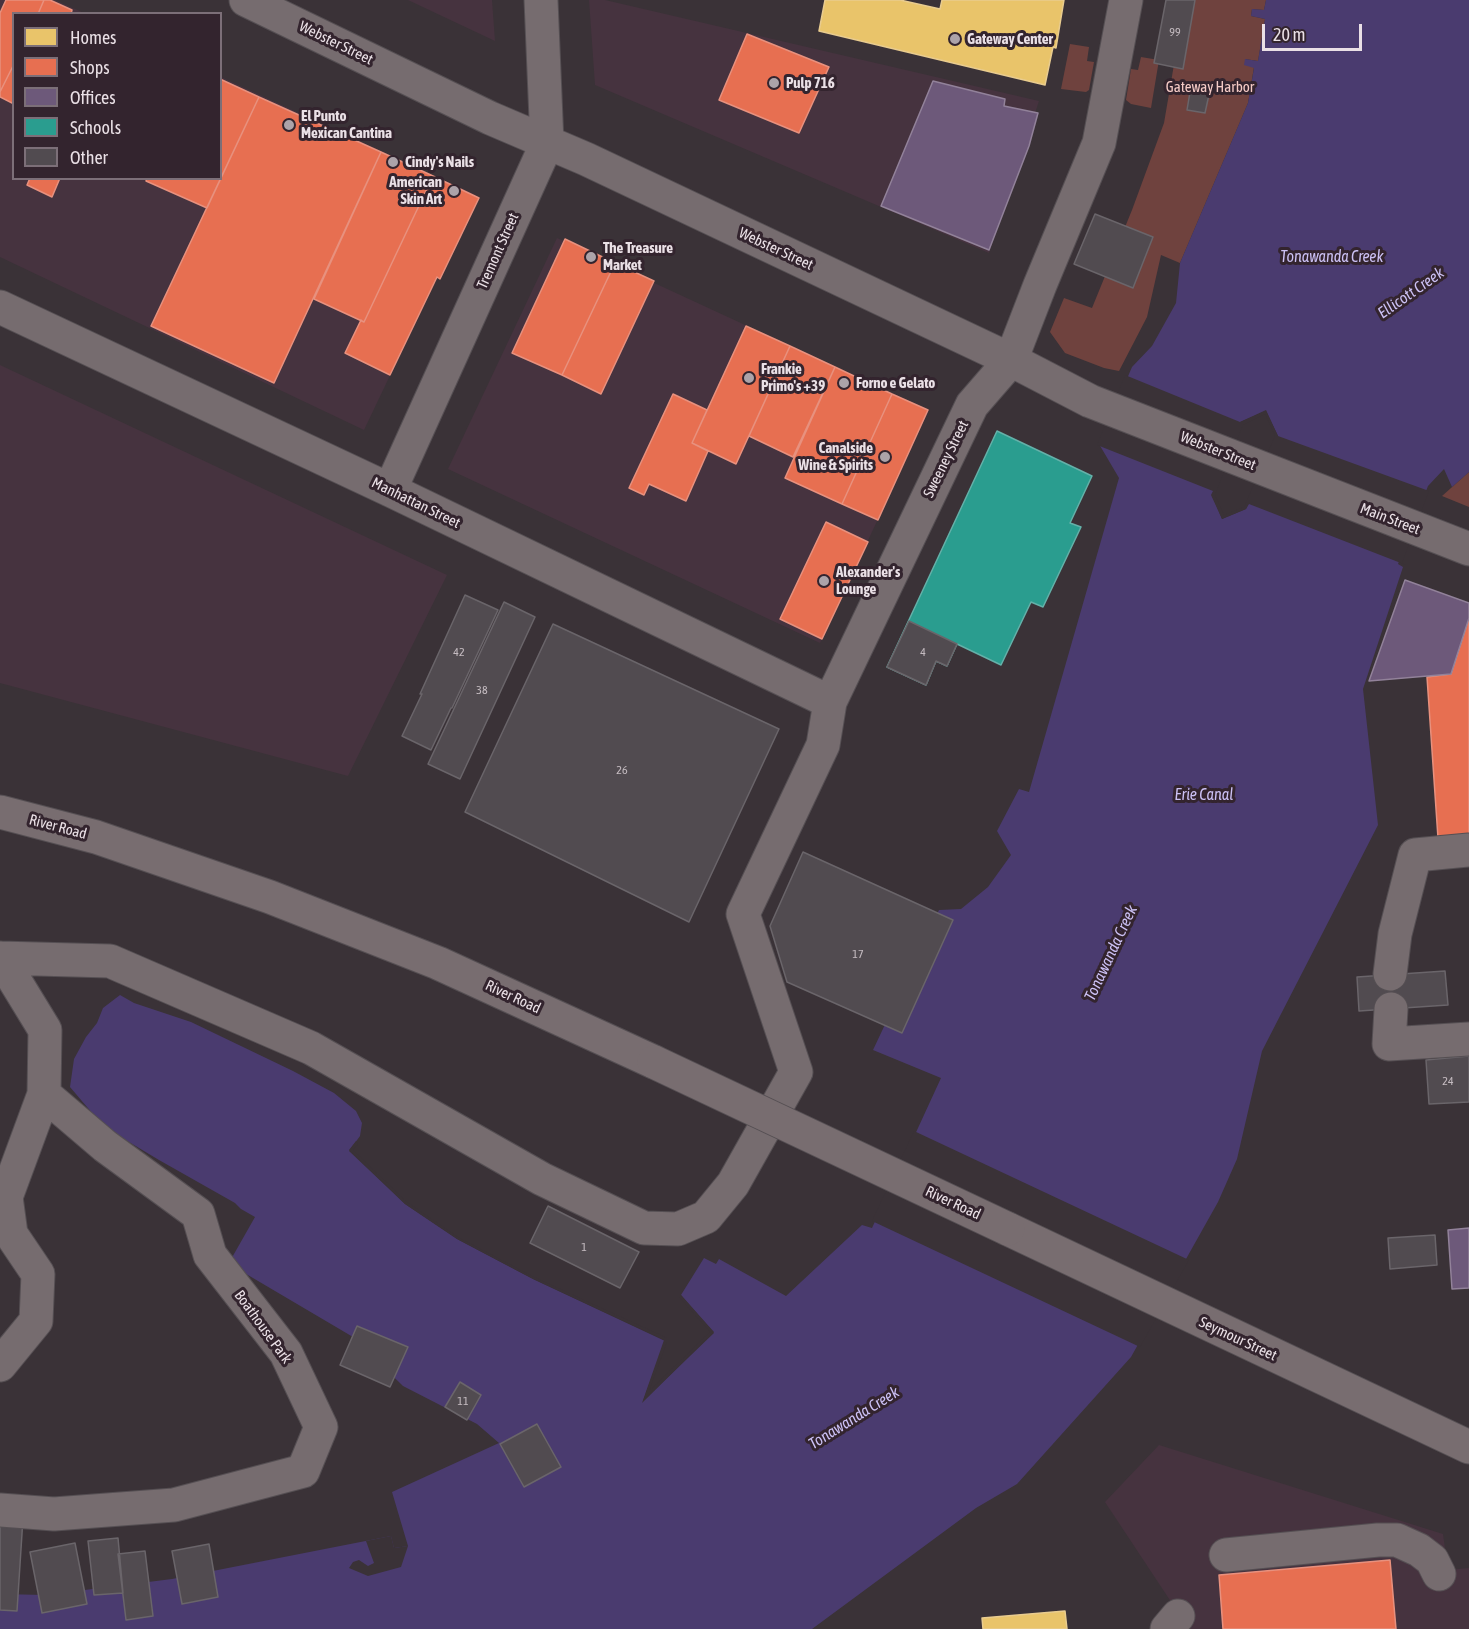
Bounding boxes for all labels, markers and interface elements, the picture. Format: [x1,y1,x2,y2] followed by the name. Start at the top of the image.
[12,12,222,180] legend
[1265,12,1366,50] scale bar
[296,17,376,69] street label: Webster Street
[1273,24,1305,45] text: 20 m
[1169,25,1181,39] house number: 99
[70,27,116,48] text: Homes
[967,30,1053,48] place label: Gateway Center
[948,32,962,46] marker: Gateway Center
[70,57,110,78] text: Shops
[786,74,835,92] place label: Pulp 716
[767,76,781,90] marker: Pulp 716
[1166,78,1254,96] park label: Gateway Harbor
[70,87,116,108] text: Offices
[301,107,392,142] place label: El Punto Mexican Cantina
[70,117,121,138] text: Schools
[282,118,296,132] marker: El Punto Mexican Cantina
[70,147,108,168] text: Other
[405,153,474,171] place label: Cindy's Nails
[386,155,400,169] marker: Cindy's Nails
[389,173,442,208] place label: American Skin Art
[447,184,461,198] marker: American Skin Art
[473,210,523,292] street label: Tremont Street
[736,224,816,274] street label: Webster Street
[603,239,673,274] place label: The Treasure Market
[1280,247,1384,267] water label: Tonawanda Creek
[584,250,598,264] marker: The Treasure Market
[1374,263,1448,323] water label: Ellicott Creek
[761,360,825,395] place label: Frankie Primo's +39
[742,371,756,385] marker: Frankie Primo's +39
[856,374,935,392] place label: Forno e Gelato
[837,376,851,390] marker: Forno e Gelato
[920,417,972,501] street label: Sweeney Street
[1178,428,1258,474] street label: Webster Street
[798,439,873,474] place label: Canalside Wine & Spirits
[878,450,892,464] marker: Canalside Wine & Spirits
[369,474,463,532] street label: Manhattan Street
[1357,499,1423,539] street label: Main Street
[836,563,900,598] place label: Alexander's Lounge
[817,574,831,588] marker: Alexander's Lounge
[453,645,465,659] house number: 42
[920,645,926,659] house number: 4
[476,683,488,697] house number: 38
[616,763,628,777] house number: 26
[1175,785,1233,805] water label: Erie Canal
[27,811,89,843] street label: River Road
[1080,902,1142,1004] water label: Tonawanda Creek
[852,947,864,961] house number: 17
[483,976,543,1018] street label: River Road
[1442,1074,1454,1088] house number: 24
[923,1182,983,1224] street label: River Road
[581,1240,587,1254] house number: 1
[230,1287,296,1367] street label: Boathouse Park
[1196,1313,1280,1365] street label: Seymour Street
[805,1382,903,1454] water label: Tonawanda Creek
[457,1394,469,1408] house number: 11

